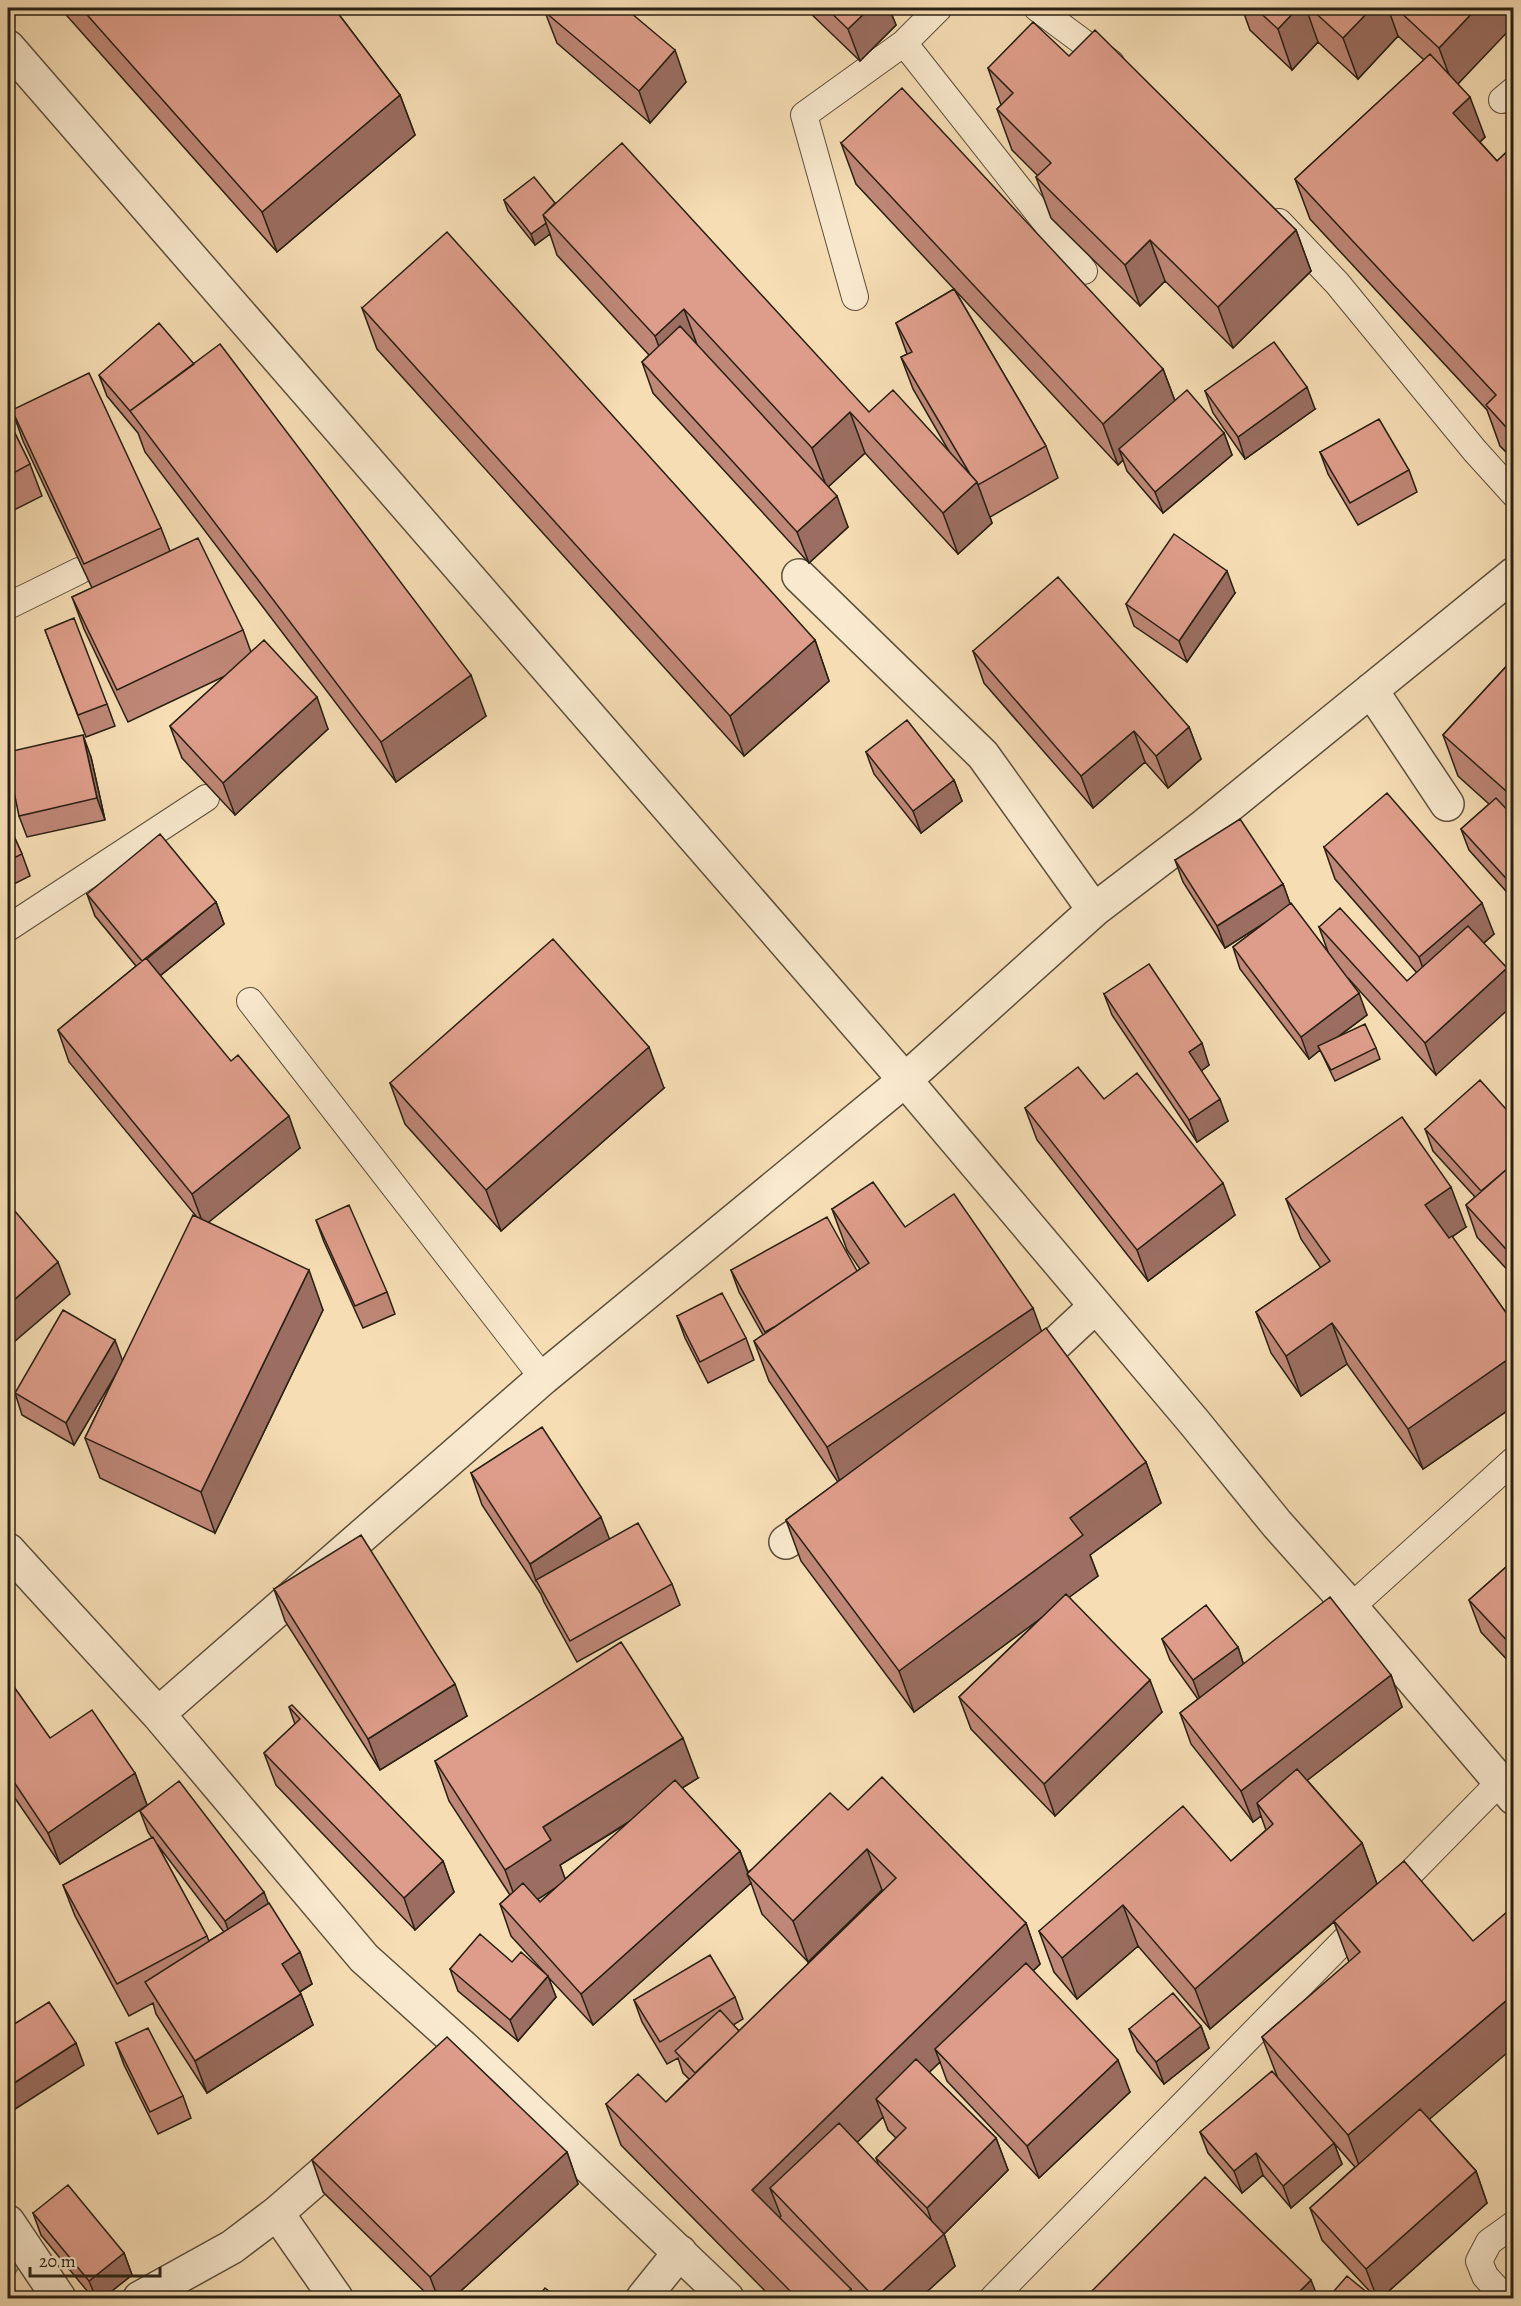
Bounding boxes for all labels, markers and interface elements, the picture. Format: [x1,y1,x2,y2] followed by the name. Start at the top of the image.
[30,2240,160,2278] scale bar
[39,2249,76,2273] text: 20 m

